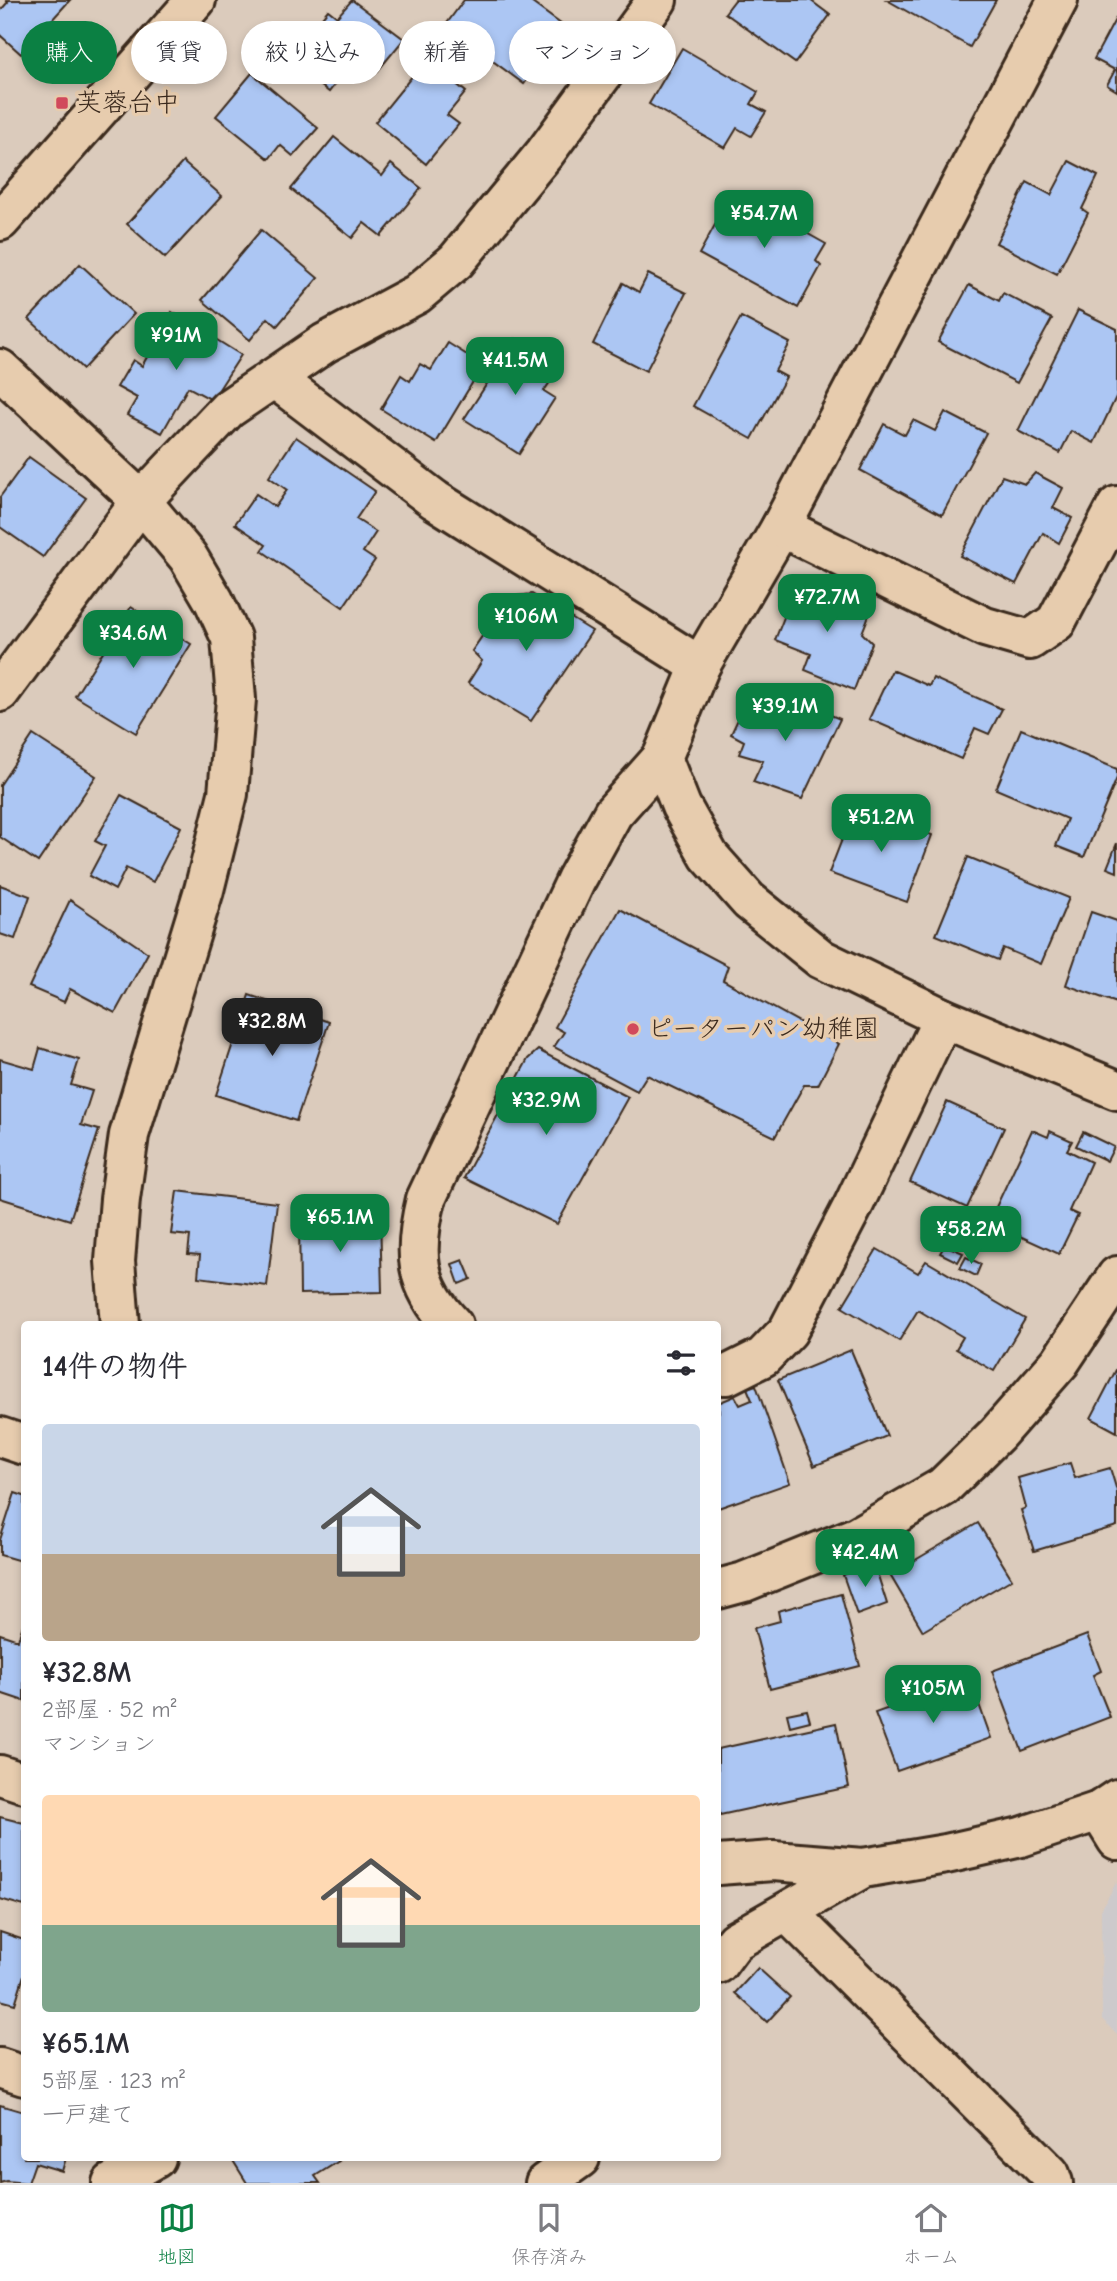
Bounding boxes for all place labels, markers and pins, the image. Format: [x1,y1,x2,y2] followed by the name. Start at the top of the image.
[76,88,180,118] place label: 芙蓉台中
[54,95,70,111] marker: 芙蓉台中
[707,190,821,250] pin: ¥54.7M
[135,312,217,372] pin: ¥91M
[458,338,572,397] pin: ¥41.5M
[770,574,884,634] pin: ¥72.7M
[477,594,575,653] pin: ¥106M
[76,610,190,670] pin: ¥34.6M
[728,684,842,743] pin: ¥39.1M
[824,794,938,854] pin: ¥51.2M
[215,998,329,1058] pin: ¥32.8M
[647,1014,879,1044] place label: ピーターパン幼稚園
[625,1021,641,1037] marker: ピーターパン幼稚園
[489,1078,603,1137] pin: ¥32.9M
[283,1194,397,1254] pin: ¥65.1M
[914,1206,1028,1266] pin: ¥58.2M
[808,1530,922,1589] pin: ¥42.4M
[884,1666,982,1725] pin: ¥105M

